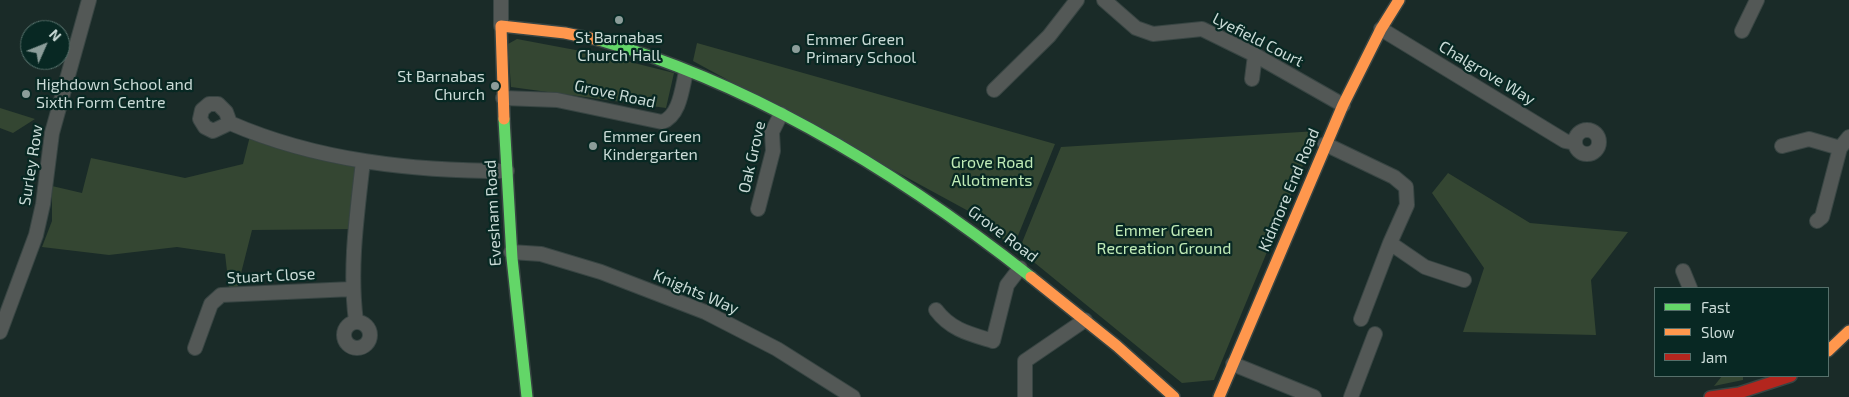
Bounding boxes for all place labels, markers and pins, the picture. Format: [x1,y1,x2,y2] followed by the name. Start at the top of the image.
[613,14,625,26] marker: St Barnabas Church Hall
[575,28,663,66] place label: St Barnabas Church Hall
[806,30,916,68] place label: Emmer Green Primary School
[790,43,802,55] marker: Emmer Green Primary School
[397,67,485,105] place label: St Barnabas Church
[36,75,193,113] place label: Highdown School and Sixth Form Centre
[489,80,501,92] marker: St Barnabas Church
[20,88,32,100] marker: Highdown School and Sixth Form Centre
[603,127,701,165] place label: Emmer Green Kindergarten
[587,140,599,152] marker: Emmer Green Kindergarten

